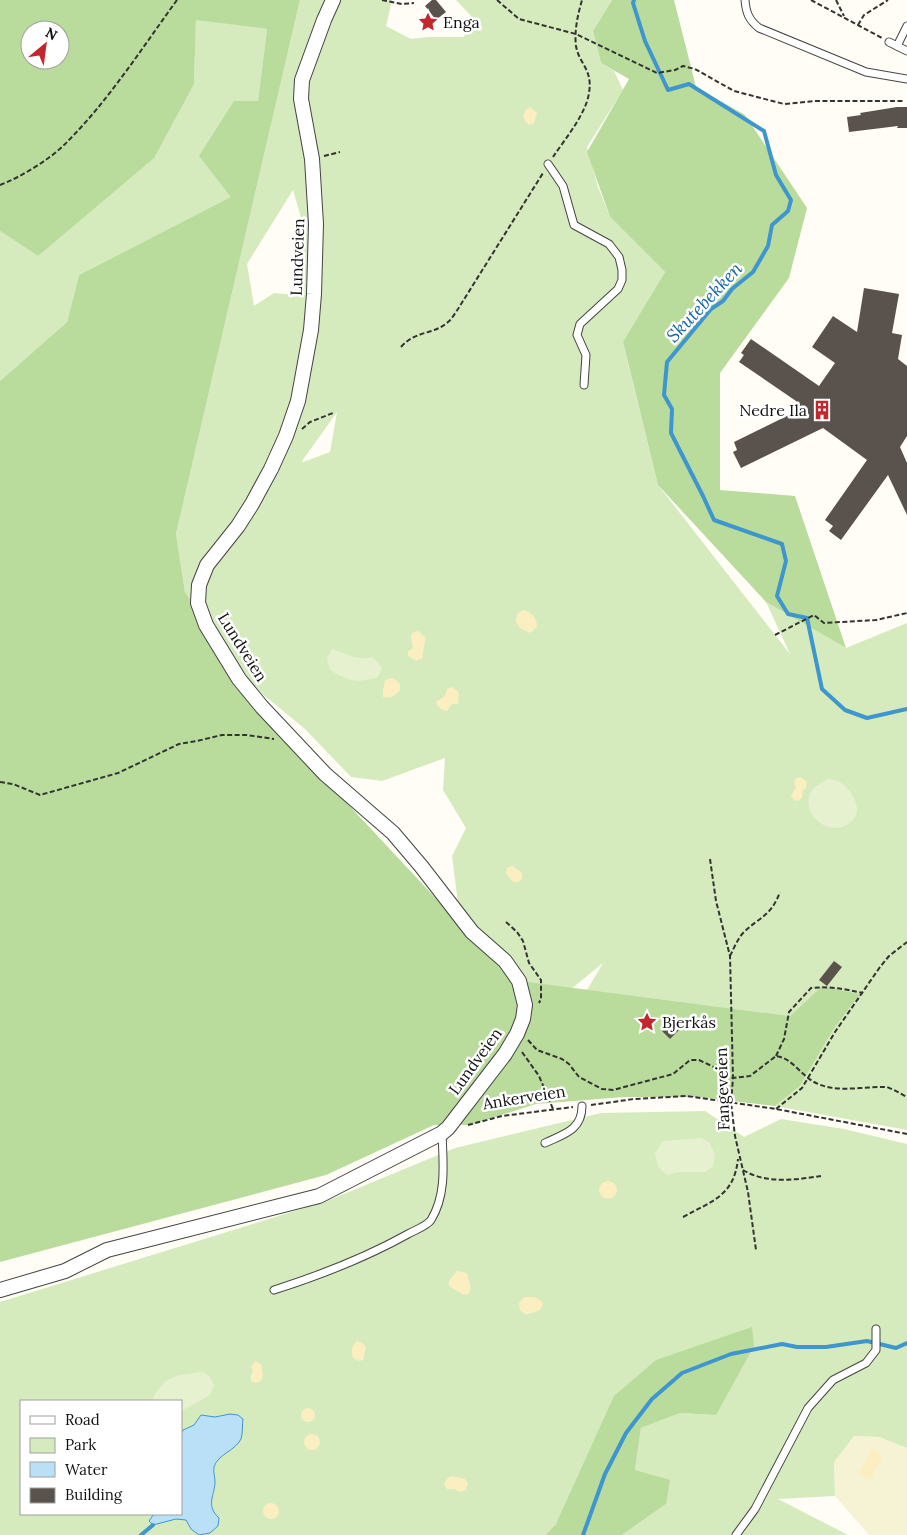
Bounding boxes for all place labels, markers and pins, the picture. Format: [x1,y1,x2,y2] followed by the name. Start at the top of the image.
[417,11,439,33] place icon: Enga
[443,12,480,32] place label: Enga
[811,399,833,421] building icon: Nedre Ila
[739,400,807,420] place label: Nedre Ila
[636,1011,658,1033] place icon: Bjerkås
[662,1012,716,1032] place label: Bjerkås

